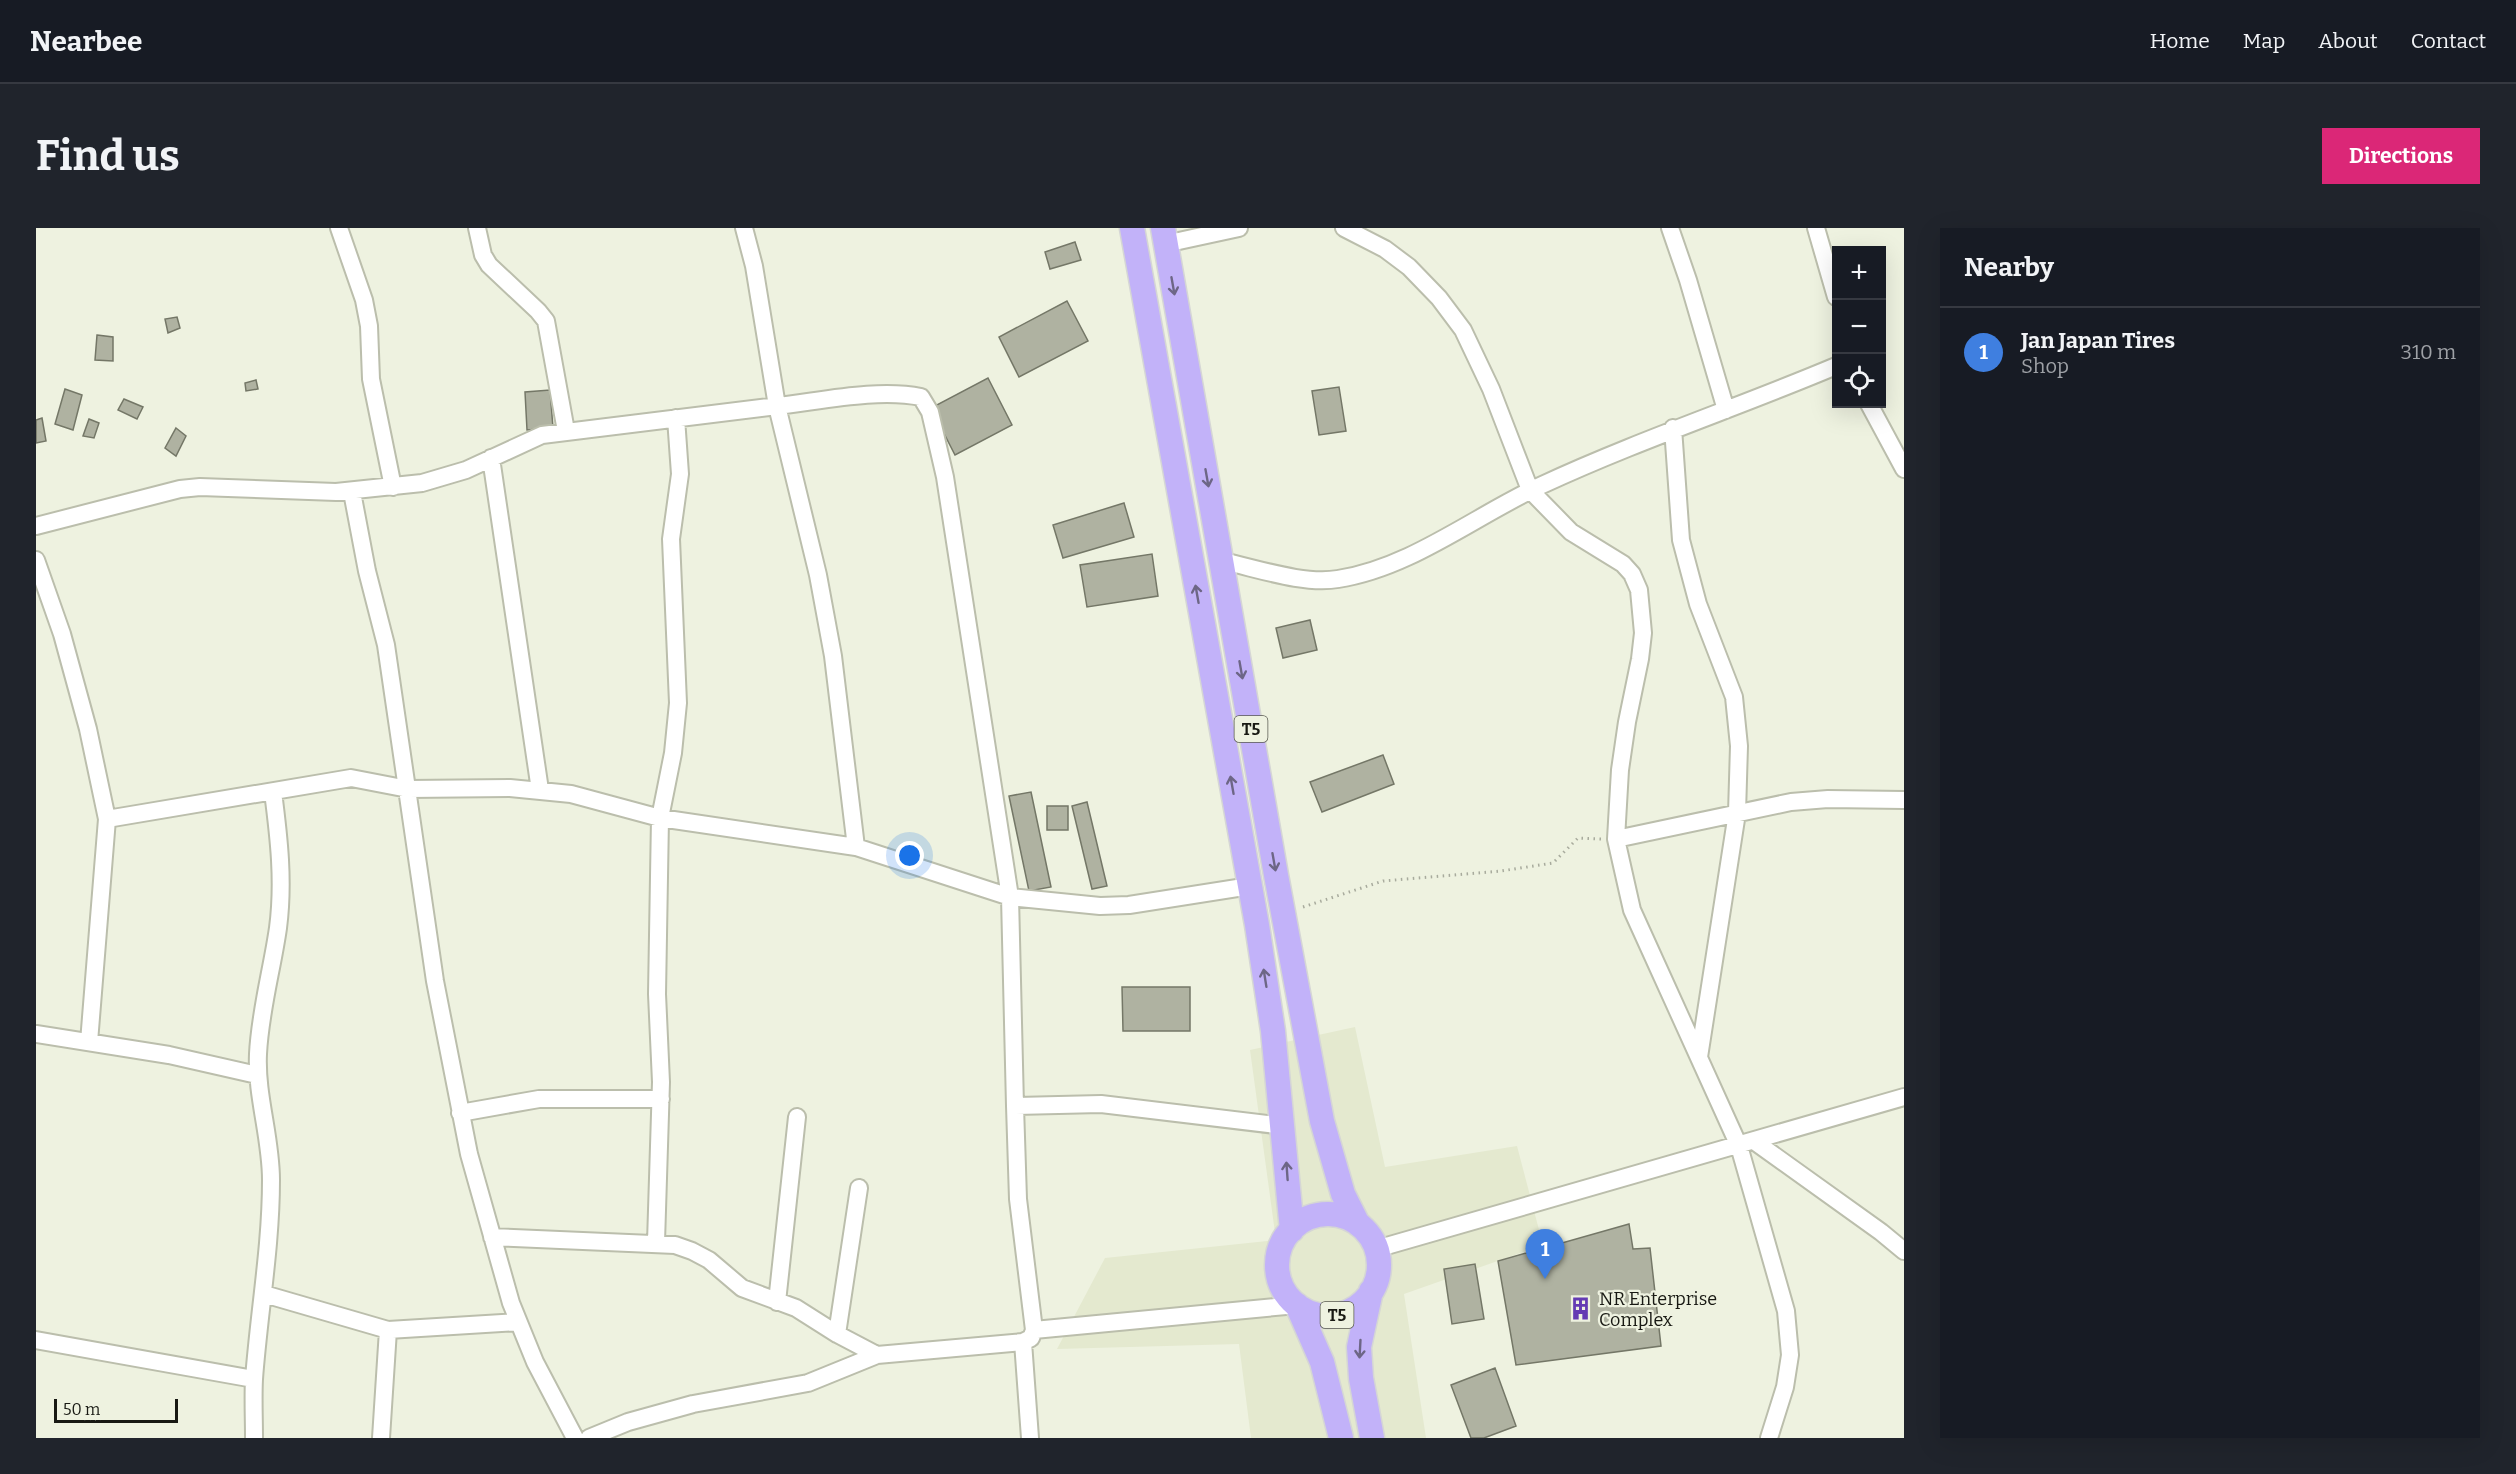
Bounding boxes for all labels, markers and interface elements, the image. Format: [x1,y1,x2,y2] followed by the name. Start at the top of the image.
[30,25,142,58] text: Nearbee
[2150,28,2210,54] text: Home
[2243,28,2285,54] text: Map
[2318,28,2378,54] text: About
[2411,28,2486,54] text: Contact
[2322,128,2480,184] button: Directions
[36,131,180,181] text: Find us
[1832,246,1886,408] map controls
[1832,246,1886,300] button: +
[1964,252,2054,283] text: Nearby
[1168,275,1179,295] one-way arrow
[1832,300,1886,354] button: −
[2021,327,2175,354] text: Jan Japan Tires
[1979,340,1988,364] text: 1
[2401,340,2456,364] text: 310 m
[1832,354,1886,408] button: locate
[2021,354,2069,378] text: Shop
[1202,467,1213,487] one-way arrow
[1191,584,1202,604] one-way arrow
[1236,659,1247,679] one-way arrow
[1234,716,1268,742] road number: T5
[1226,776,1237,796] one-way arrow
[895,841,924,870] your location
[1269,851,1280,871] one-way arrow
[1260,968,1271,988] one-way arrow
[1281,1162,1292,1182] one-way arrow
[1526,1230,1564,1279] pin: 1
[1599,1288,1717,1331] place label: NR Enterprise Complex
[1568,1296,1594,1322] building icon: NR Enterprise Complex
[1320,1302,1354,1328] road number: T5
[1355,1338,1366,1358] one-way arrow
[54,1396,178,1424] scale bar
[63,1400,100,1419] text: 50 m

